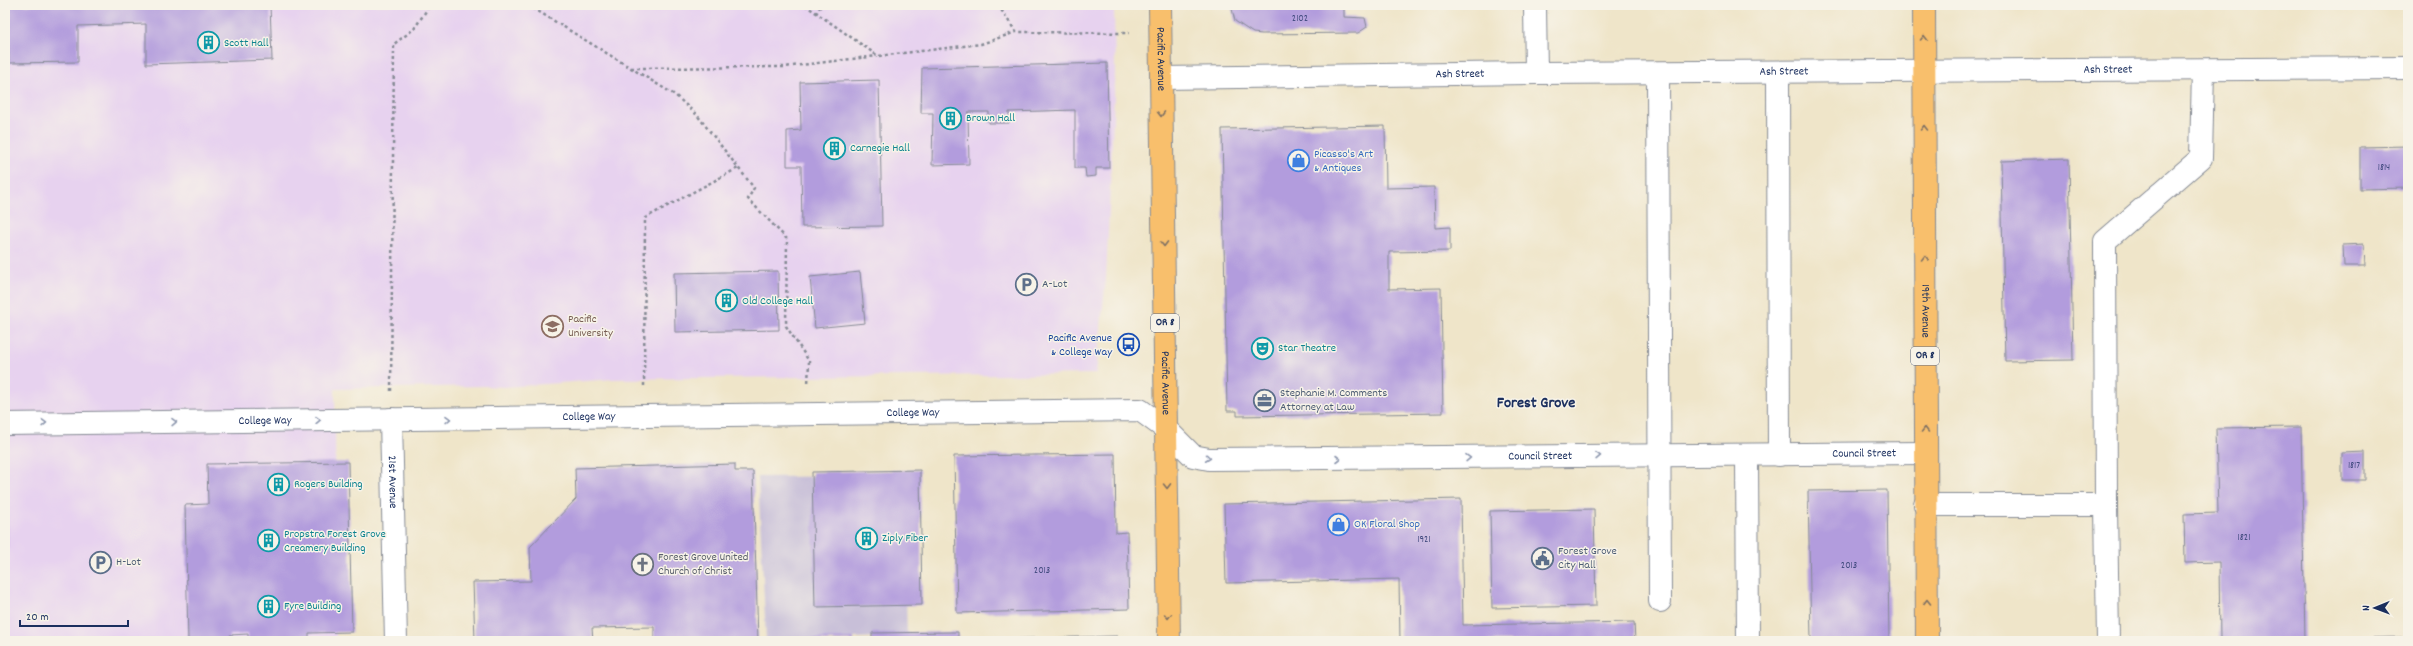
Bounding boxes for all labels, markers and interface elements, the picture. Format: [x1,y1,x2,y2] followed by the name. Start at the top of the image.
[1292,12,1308,26] house number: 2102
[1152,27,1170,91] street label: Pacific Avenue
[196,30,222,56] building icon: Scott Hall
[224,35,269,52] place label: Scott Hall
[1920,35,1928,41] one-way arrow
[2083,61,2133,78] street label: Ash Street
[1759,63,1809,80] street label: Ash Street
[1435,65,1485,83] street label: Ash Street
[938,105,964,131] building icon: Brown Hall
[966,110,1015,127] place label: Brown Hall
[1157,111,1166,117] one-way arrow
[1920,125,1928,131] one-way arrow
[821,135,847,161] building icon: Carnegie Hall
[850,140,910,157] place label: Carnegie Hall
[1314,146,1374,177] place label: Picasso's Art & Antiques
[1286,148,1312,174] shop icon: Picasso's Art & Antiques
[2378,161,2390,175] house number: 1814
[1160,241,1168,247] one-way arrow
[1921,255,1929,261] one-way arrow
[1013,271,1039,297] parking icon: A-Lot
[1042,276,1068,293] place label: A-Lot
[1917,284,1934,338] street label: 19th Avenue
[713,288,739,314] building icon: Old College Hall
[742,293,813,310] place label: Old College Hall
[568,311,614,342] place label: Pacific University
[540,313,566,339] school or university icon: Pacific University
[1151,314,1179,332] road number: OR 8
[1048,330,1113,361] place label: Pacific Avenue & College Way
[1115,332,1141,358] bus stop icon: Pacific Avenue & College Way
[1249,335,1275,361] theatre icon: Star Theatre
[1278,340,1336,357] place label: Star Theatre
[1911,347,1939,365] road number: OR 8
[1156,351,1174,415] street label: Pacific Avenue
[1280,385,1387,416] place label: Stephanie M. Comments Attorney at Law
[1251,387,1277,413] office icon: Stephanie M. Comments Attorney at Law
[1497,392,1575,415] district label: Forest Grove
[886,404,941,422] street label: College Way
[562,408,617,426] street label: College Way
[238,412,293,430] street label: College Way
[445,415,451,423] one-way arrow
[315,416,321,424] one-way arrow
[171,418,177,426] one-way arrow
[41,419,47,428] one-way arrow
[1921,427,1929,433] one-way arrow
[1832,445,1897,462] street label: Council Street
[1508,447,1573,465] street label: Council Street
[1595,452,1601,461] one-way arrow
[1205,453,1211,462] one-way arrow
[1465,454,1471,462] one-way arrow
[383,455,402,509] street label: 21st Avenue
[1335,455,1341,463] one-way arrow
[2348,459,2360,473] house number: 1817
[265,471,291,497] building icon: Rogers Building
[294,476,363,493] place label: Rogers Building
[1163,483,1171,489] one-way arrow
[1325,511,1351,537] shop icon: OK Floral Shop
[1354,516,1420,533] place label: OK Floral Shop
[854,525,880,551] building icon: Ziply Fiber
[284,526,386,557] place label: Propstra Forest Grove Creamery Building
[255,528,281,554] building icon: Propstra Forest Grove Creamery Building
[882,530,929,547] place label: Ziply Fiber
[2238,531,2250,545] house number: 1821
[1417,533,1431,547] house number: 1921
[1558,543,1617,574] place label: Forest Grove City Hall
[1530,545,1556,571] public building icon: Forest Grove City Hall
[87,549,113,575] parking icon: H-Lot
[658,549,748,580] place label: Forest Grove United Church of Christ
[630,551,656,577] church icon: Forest Grove United Church of Christ
[116,554,141,571] place label: H-Lot
[1841,559,1857,573] house number: 2013
[1034,564,1050,578] house number: 2013
[2355,588,2395,628] north arrow
[256,593,282,619] building icon: Fyre Building
[284,598,341,615] place label: Fyre Building
[1923,599,1931,605] one-way arrow
[20,602,128,628] scale bar
[2359,605,2375,611] text: N
[26,609,49,626] text: 20 m
[1164,613,1173,619] one-way arrow

